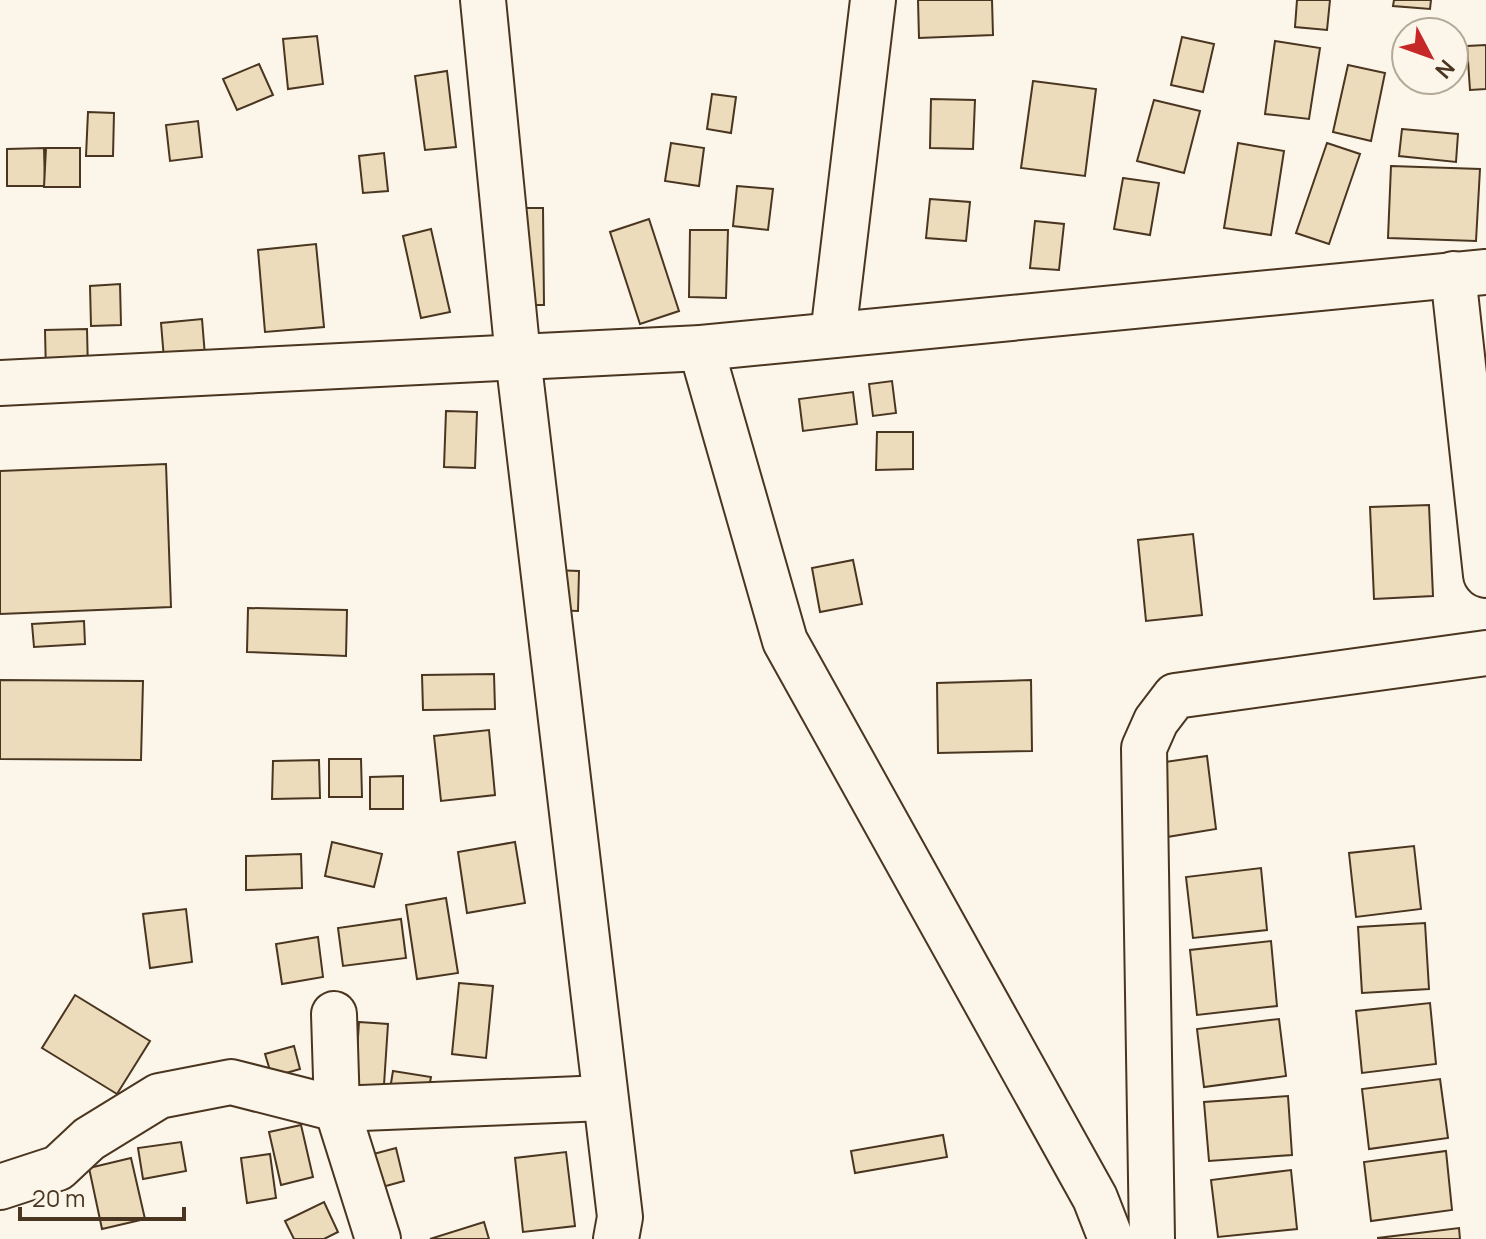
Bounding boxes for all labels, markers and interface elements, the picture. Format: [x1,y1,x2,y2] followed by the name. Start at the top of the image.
[1390,16,1470,96] north arrow
[1429,53,1462,85] text: N
[20,1171,184,1221] scale bar
[32,1181,85,1214] text: 20 m

